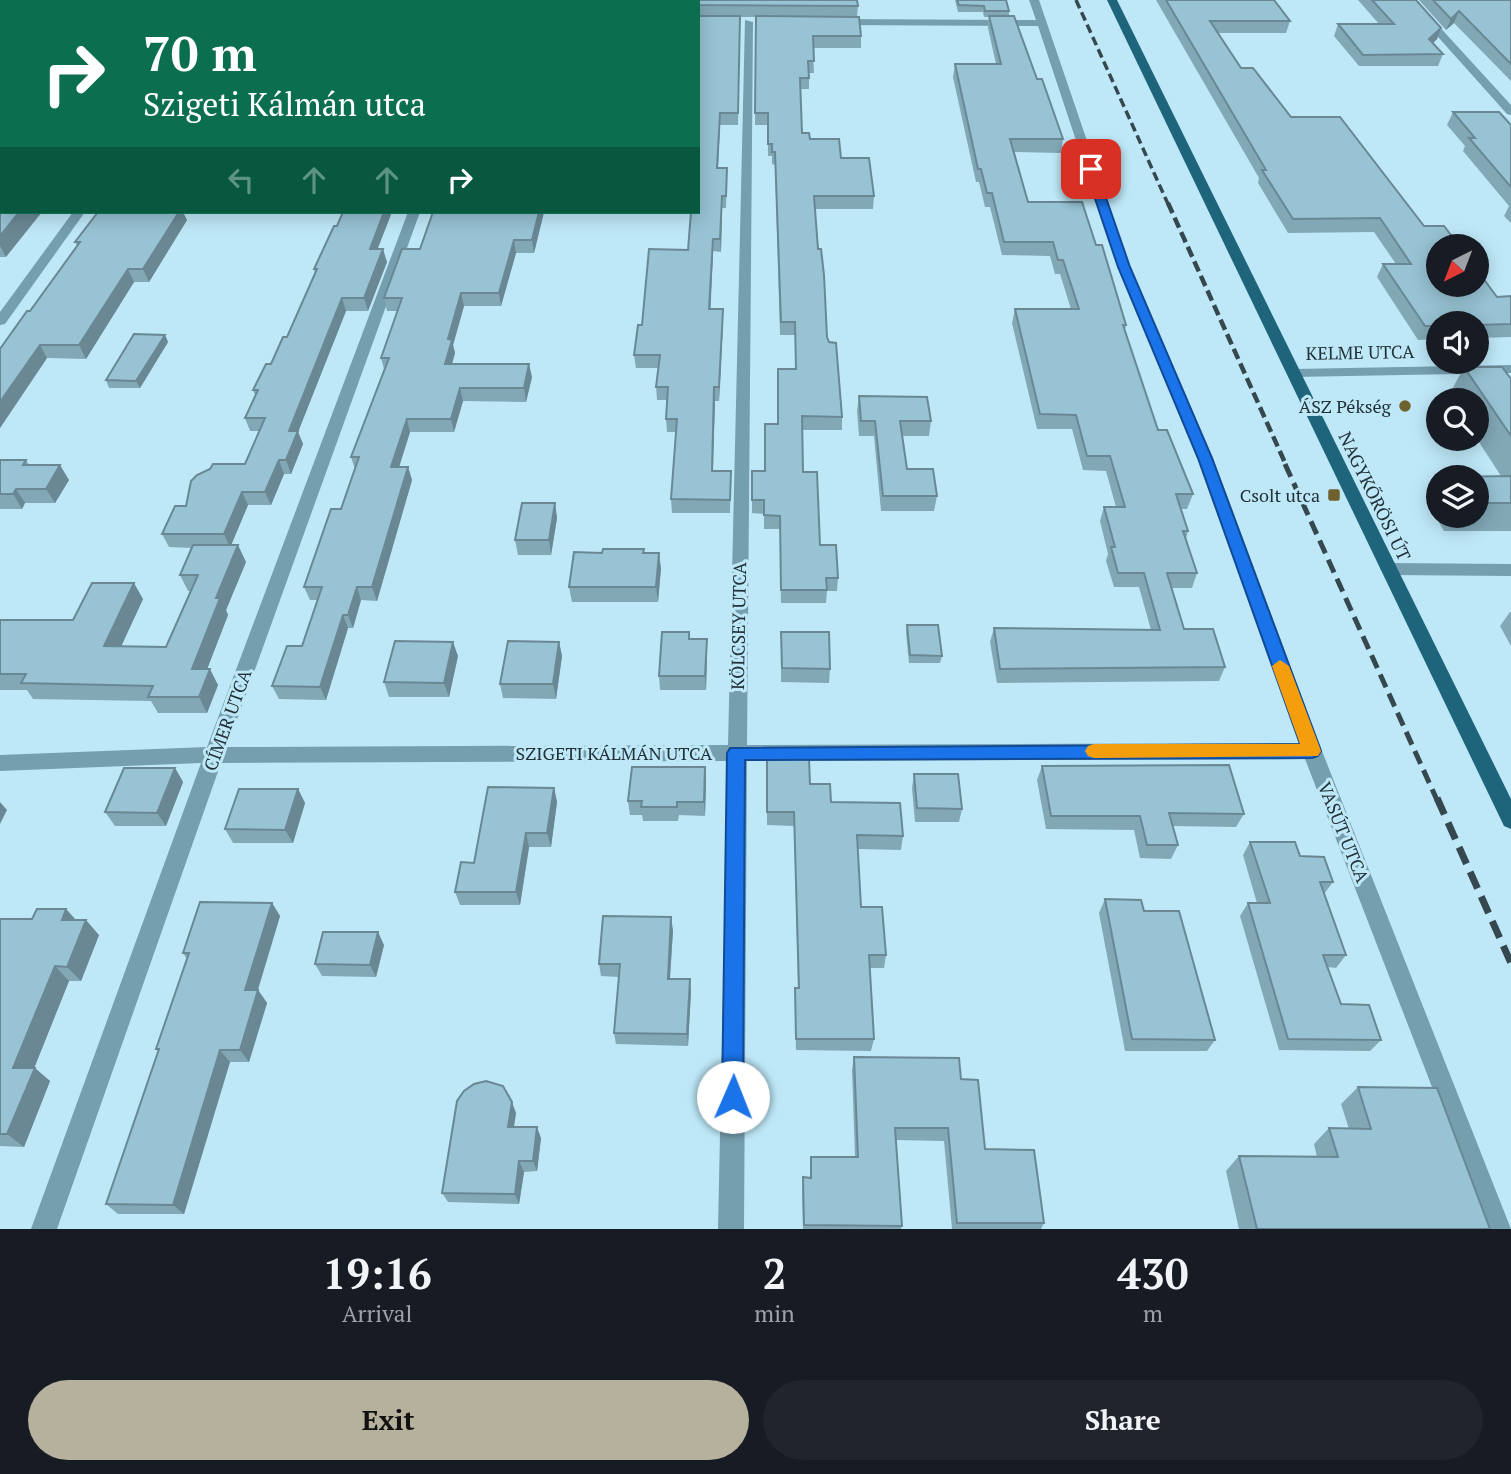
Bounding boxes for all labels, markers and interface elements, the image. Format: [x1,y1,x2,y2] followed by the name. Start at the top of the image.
[143,20,257,85] text: 70 m
[28,28,119,119] icon: right
[143,83,426,125] text: Szigeti Kálmán utca
[1061,139,1121,199] pin
[1072,150,1110,188] icon: arrive
[222,161,260,199] icon: left
[295,161,333,199] icon: ahead
[368,161,406,199] icon: ahead
[441,161,479,199] icon: right
[1426,234,1489,298] north arrow
[1426,234,1489,528] map controls
[1426,311,1489,374] button: sound
[1305,339,1415,365] street label: KELME UTCA
[1426,388,1489,451] button: search
[1299,394,1392,418] place label: ÁSZ Pékség
[1397,398,1413,414] marker: ÁSZ Pékség
[1333,428,1417,564] street label: NAGYKŐRÖSI ÚT
[1426,465,1489,528] button: layers
[1240,483,1320,507] place label: Csolt utca
[1326,487,1342,503] marker: Csolt utca
[725,561,751,690] street label: KÖLCSEY UTCA
[198,665,257,774] street label: CÍMER UTCA
[516,741,713,765] street label: SZIGETI KÁLMÁN UTCA
[1313,778,1375,886] street label: VASÚT UTCA
[696,1060,770,1134] position arrow
[323,1245,432,1301] text: 19:16
[763,1245,786,1301] text: 2
[1117,1245,1188,1301] text: 430
[342,1298,412,1329] text: Arrival
[754,1298,795,1329] text: min
[1143,1298,1163,1329] text: m
[28,1380,749,1460] button: Exit
[763,1380,1483,1460] button: Share

